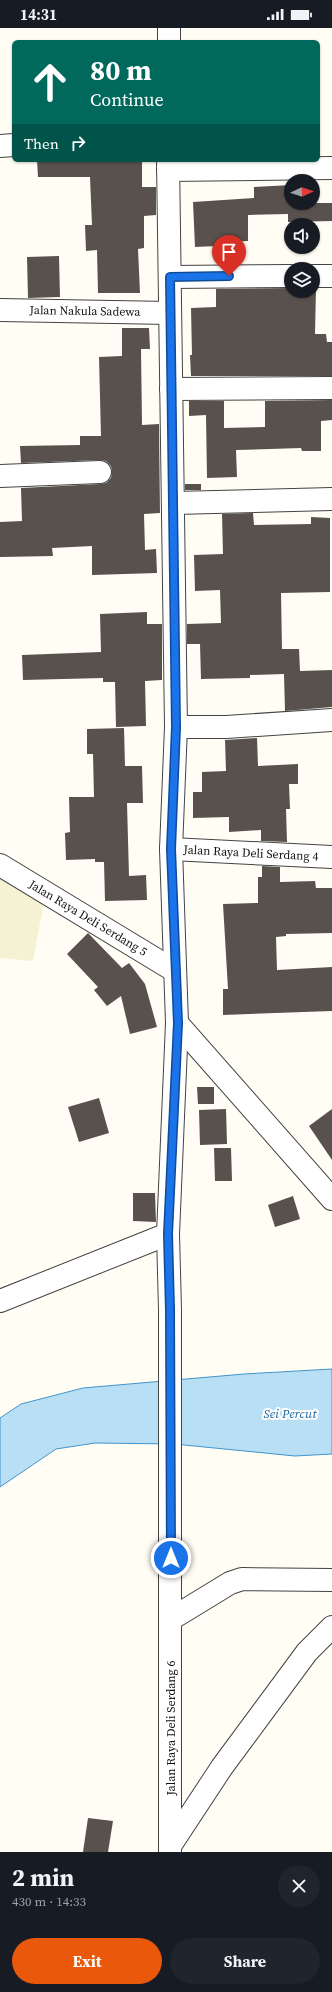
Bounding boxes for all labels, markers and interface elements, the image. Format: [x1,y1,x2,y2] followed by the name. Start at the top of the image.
[20,4,57,25] text: 14:31
[90,51,152,89] text: 80 m
[24,56,76,108] icon: ahead
[90,87,164,112] text: Continue
[67,132,89,154] icon: right
[24,133,59,154] text: Then
[284,174,320,210] north arrow
[284,174,320,298] map controls
[284,218,320,254] button: sound
[212,235,246,276] pin
[218,241,240,263] icon: arrive
[284,262,320,298] button: layers
[29,302,141,320] street label: Jalan Nakula Sadewa
[182,841,319,865] street label: Jalan Raya Deli Serdang 4
[25,876,150,960] street label: Jalan Raya Deli Serdang 5
[263,1405,317,1422] water label: Sei Percut
[150,1537,192,1579] position arrow
[163,1660,179,1797] street label: Jalan Raya Deli Serdang 6
[12,1861,74,1894] text: 2 min
[278,1865,320,1907] button: close
[12,1893,86,1910] text: 430 m · 14:33
[12,1938,162,1984] button: Exit
[170,1938,320,1984] button: Share

